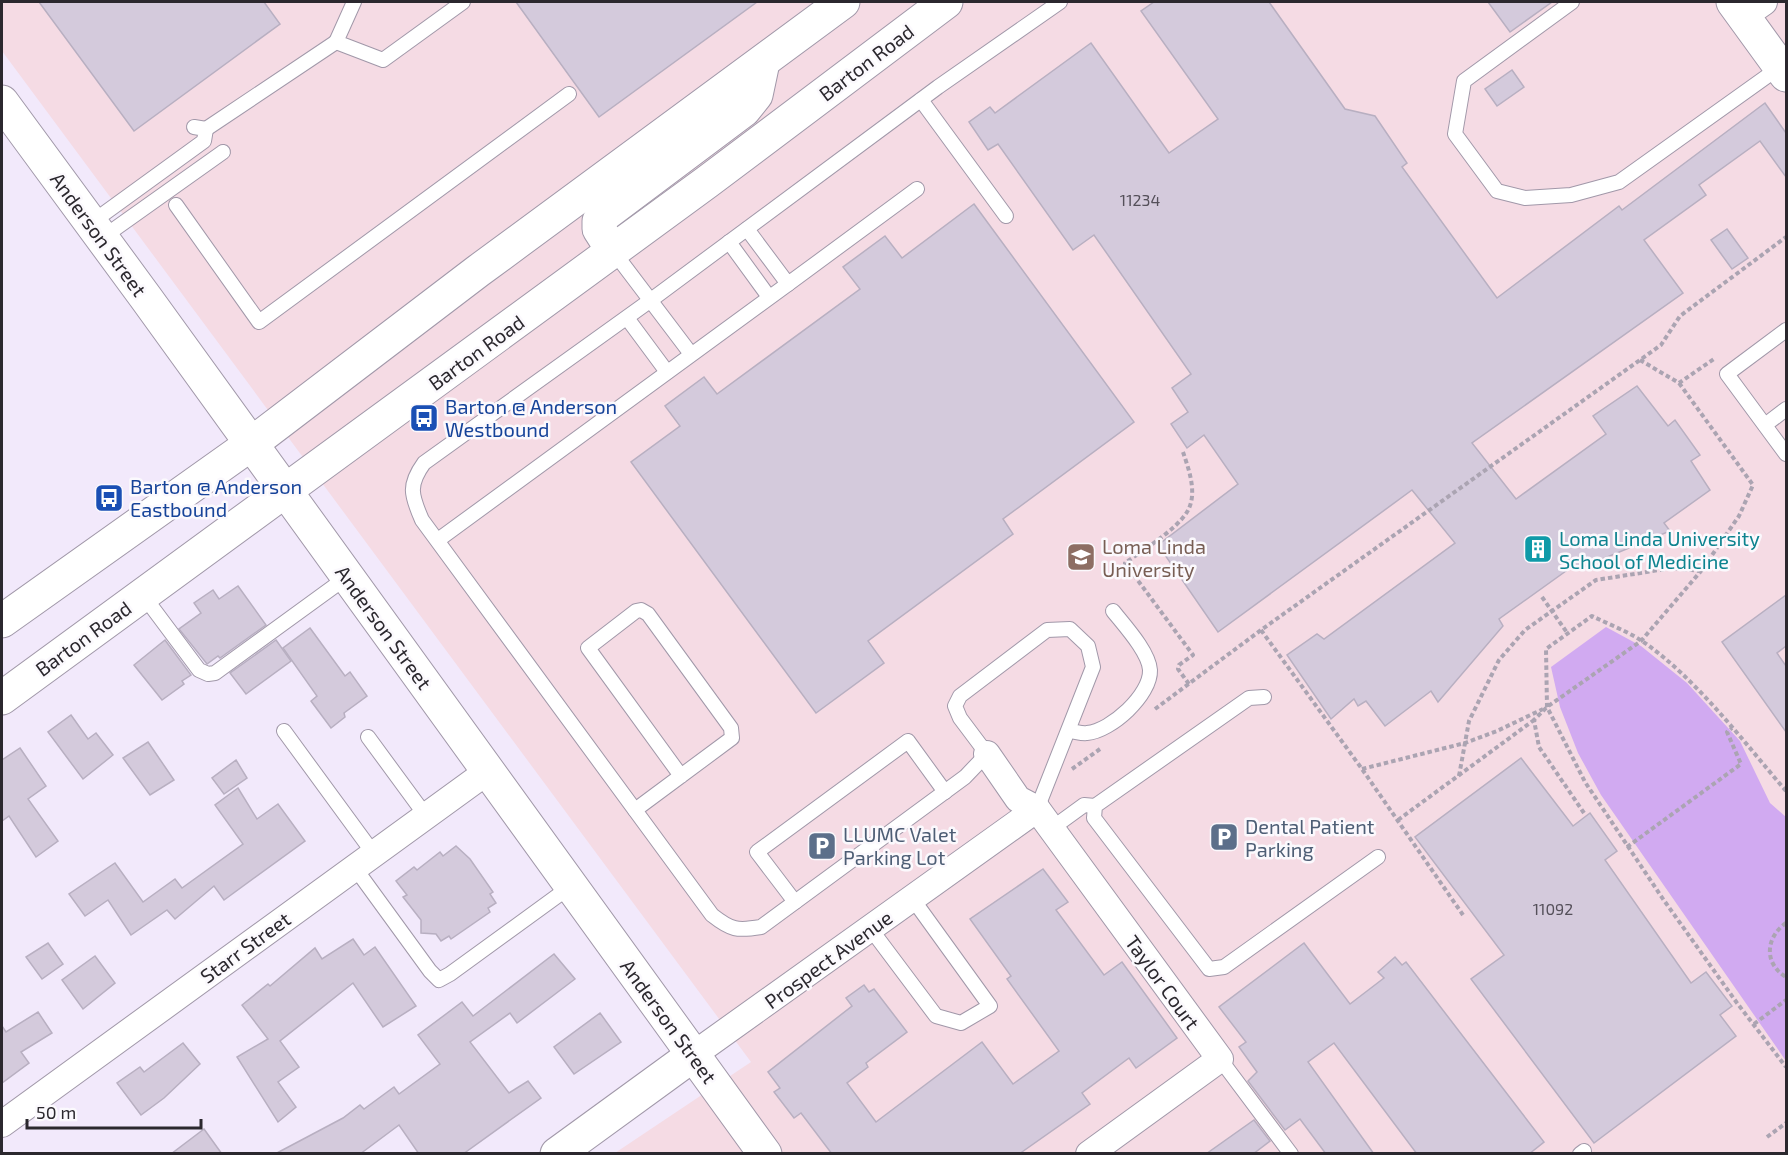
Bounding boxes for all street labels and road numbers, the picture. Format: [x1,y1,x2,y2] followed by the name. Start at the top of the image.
[814,19,918,105] street label: Barton Road
[46,167,152,301] street label: Anderson Street
[423,309,529,395] street label: Barton Road
[331,560,437,694] street label: Anderson Street
[30,595,136,681] street label: Barton Road
[760,905,896,1013] street label: Prospect Avenue
[195,906,295,988] street label: Starr Street
[1121,930,1205,1034] street label: Taylor Court
[616,954,722,1088] street label: Anderson Street

